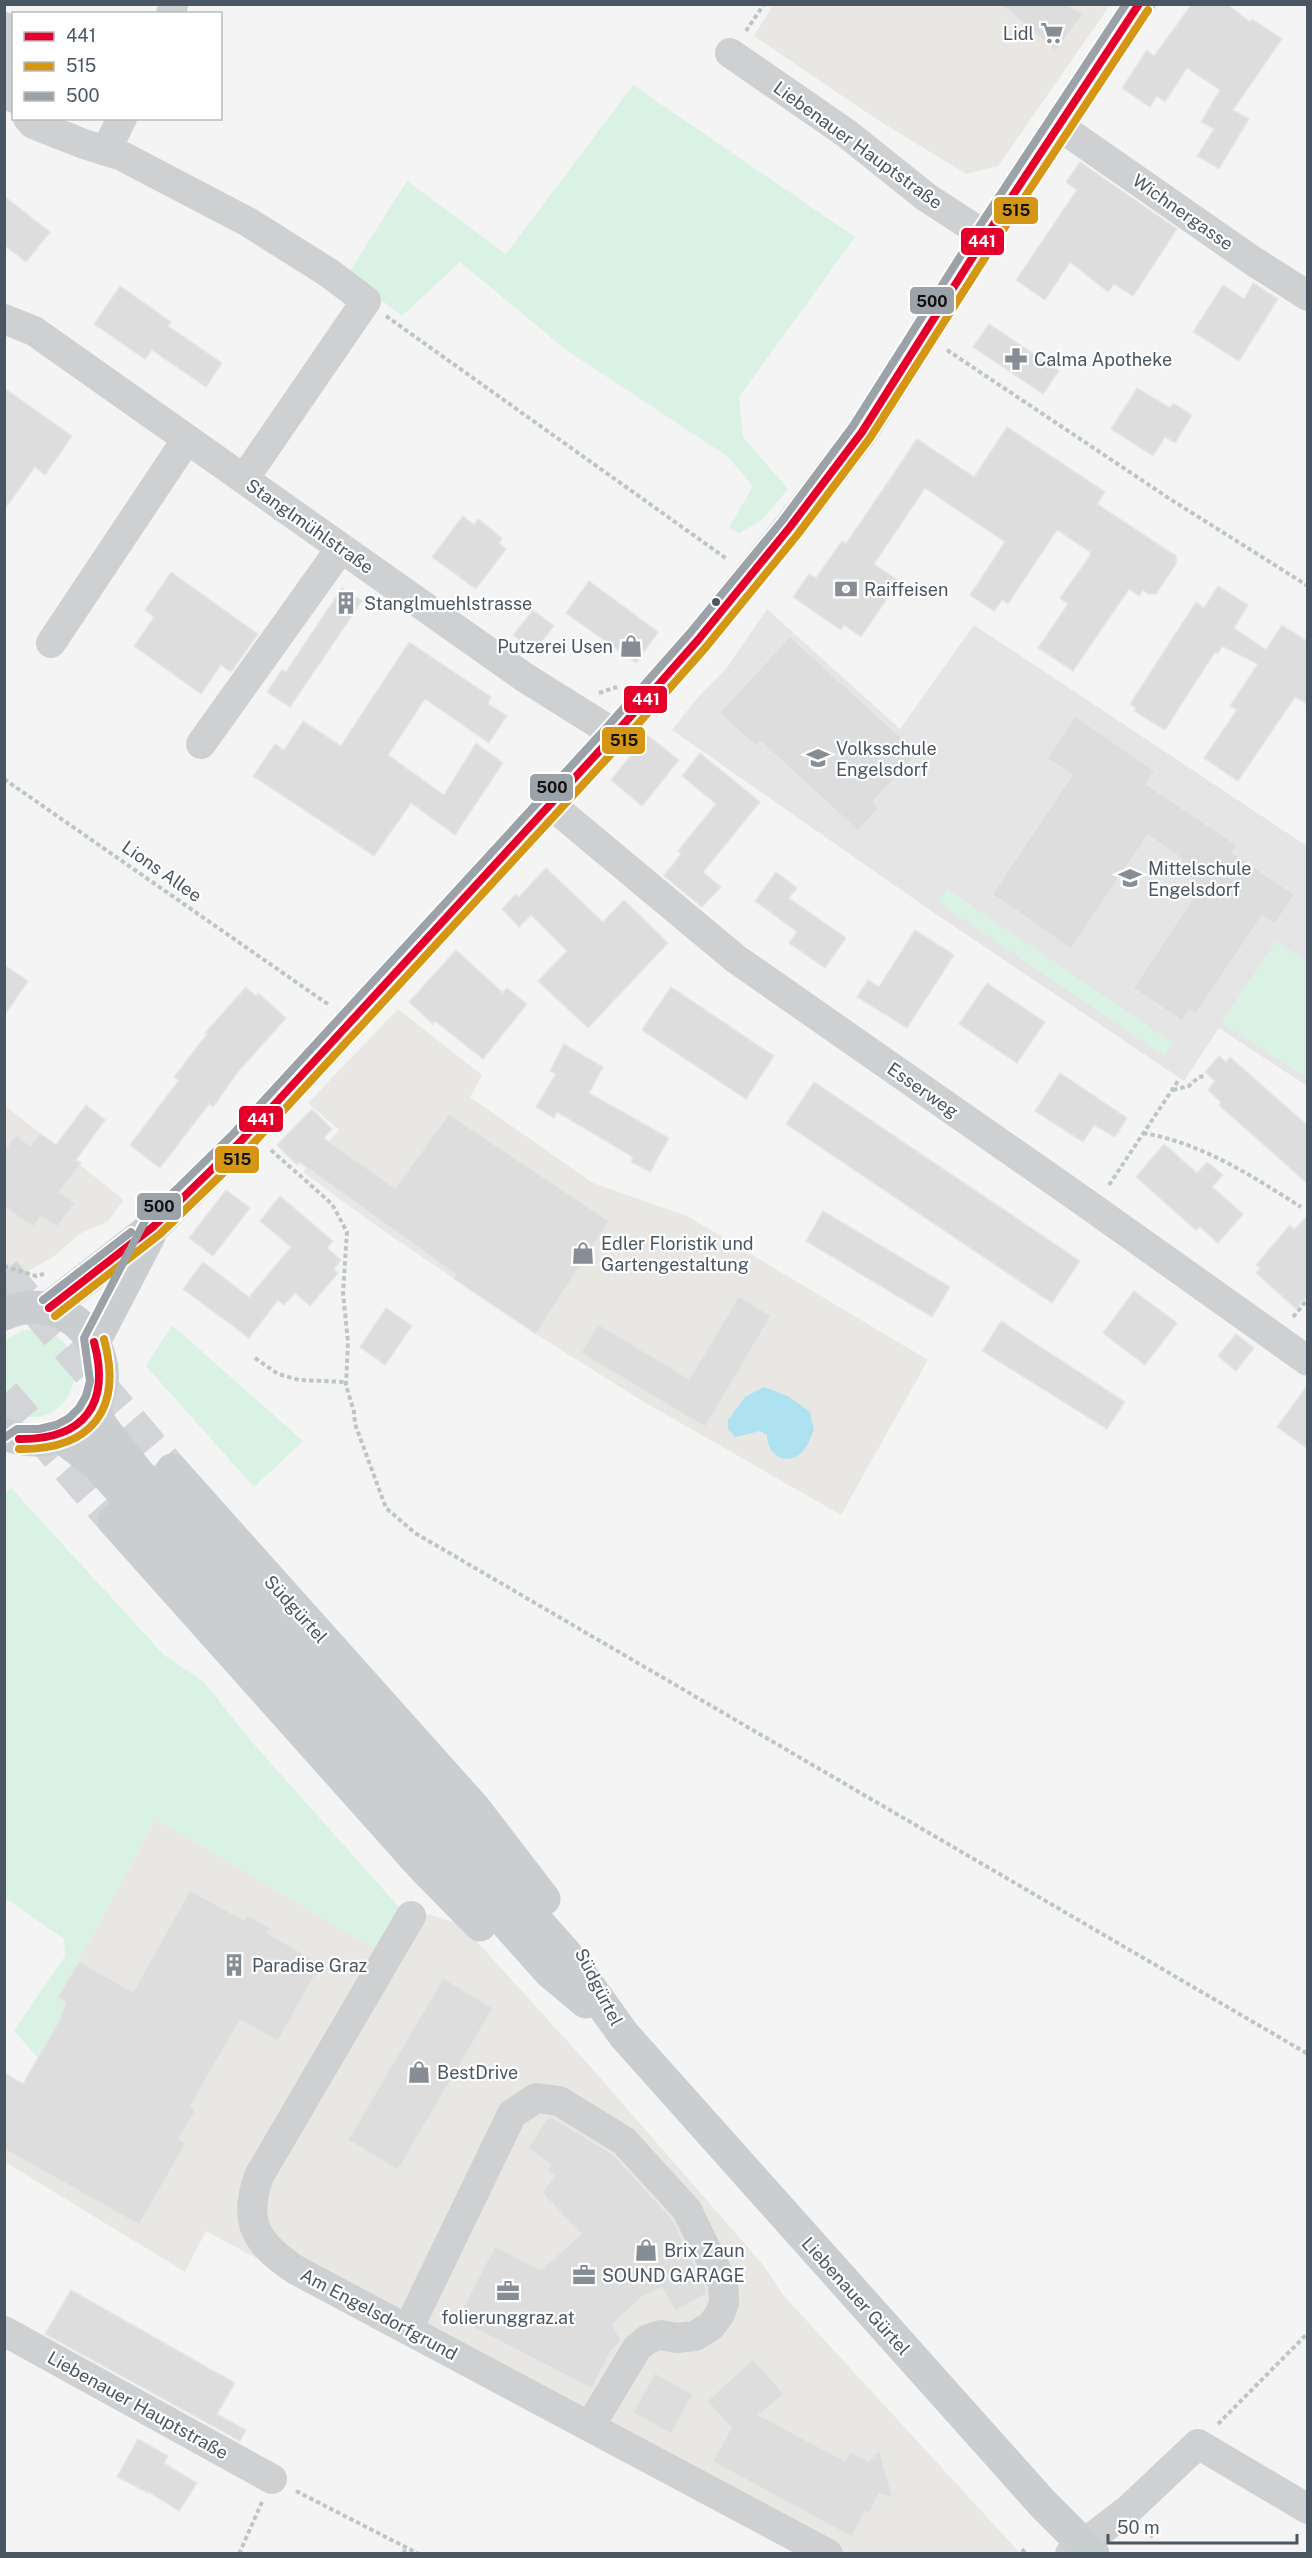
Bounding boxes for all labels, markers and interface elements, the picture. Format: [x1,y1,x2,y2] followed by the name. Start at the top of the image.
[12,12,222,120] legend
[1039,20,1065,46] supermarket icon: Lidl
[1003,23,1034,44] place label: Lidl
[66,25,96,46] text: 441
[66,55,96,76] text: 515
[770,77,946,213] street label: Liebenauer Hauptstraße
[66,85,99,106] text: 500
[1129,170,1237,254] street label: Wichnergasse
[993,196,1039,225] line badge: 515
[1002,201,1030,220] text: 515
[960,227,1005,256] line badge: 441
[968,232,996,251] text: 441
[909,286,955,315] line badge: 500
[916,292,948,311] text: 500
[1003,346,1029,372] pharmacy icon: Calma Apotheke
[1034,349,1172,370] place label: Calma Apotheke
[242,474,378,578] street label: Stanglmühlstraße
[833,576,859,602] bank icon: Raiffeisen
[864,579,948,600] place label: Raiffeisen
[333,590,359,616] building icon: Stanglmuehlstrasse
[364,593,532,614] place label: Stanglmuehlstrasse
[710,596,722,608] unlabelled marker
[618,633,644,659] shop icon: Putzerei Usen
[497,636,613,657] place label: Putzerei Usen
[623,685,668,714] line badge: 441
[632,690,660,709] text: 441
[601,726,646,755] line badge: 515
[610,731,638,750] text: 515
[836,738,937,780] place label: Volksschule Engelsdorf
[805,745,831,771] school or university icon: Volksschule Engelsdorf
[529,773,574,802] line badge: 500
[536,778,568,797] text: 500
[118,836,206,906] street label: Lions Allee
[1148,858,1252,900] place label: Mittelschule Engelsdorf
[1117,865,1143,891] school or university icon: Mittelschule Engelsdorf
[883,1058,963,1122] street label: Esserweg
[238,1105,284,1133] line badge: 441
[247,1110,275,1129] text: 441
[214,1145,260,1174] line badge: 515
[223,1150,251,1169] text: 515
[136,1192,182,1221] line badge: 500
[143,1197,175,1216] text: 500
[601,1233,754,1275] place label: Edler Floristik und Gartengestaltung
[570,1240,596,1266] shop icon: Edler Floristik und Gartengestaltung
[260,1571,332,1647] street label: Südgürtel
[571,1945,627,2029] street label: Südgürtel
[221,1952,247,1978] building icon: Paradise Graz
[252,1955,367,1976] place label: Paradise Graz
[406,2059,432,2085] shop icon: BestDrive
[437,2062,518,2083] place label: BestDrive
[798,2233,914,2359] street label: Liebenauer Gürtel
[633,2237,659,2263] shop icon: Brix Zaun
[664,2240,745,2261] place label: Brix Zaun
[571,2262,597,2288] office icon: SOUND GARAGE
[297,2264,461,2364] street label: Am Engelsdorfgrund
[602,2265,745,2286] place label: SOUND GARAGE
[495,2278,521,2304] office icon: folierunggraz.at
[441,2307,575,2328] place label: folierunggraz.at
[44,2347,232,2463] street label: Liebenauer Hauptstraße
[1108,2507,1297,2545] scale bar
[1117,2517,1160,2538] text: 50 m

